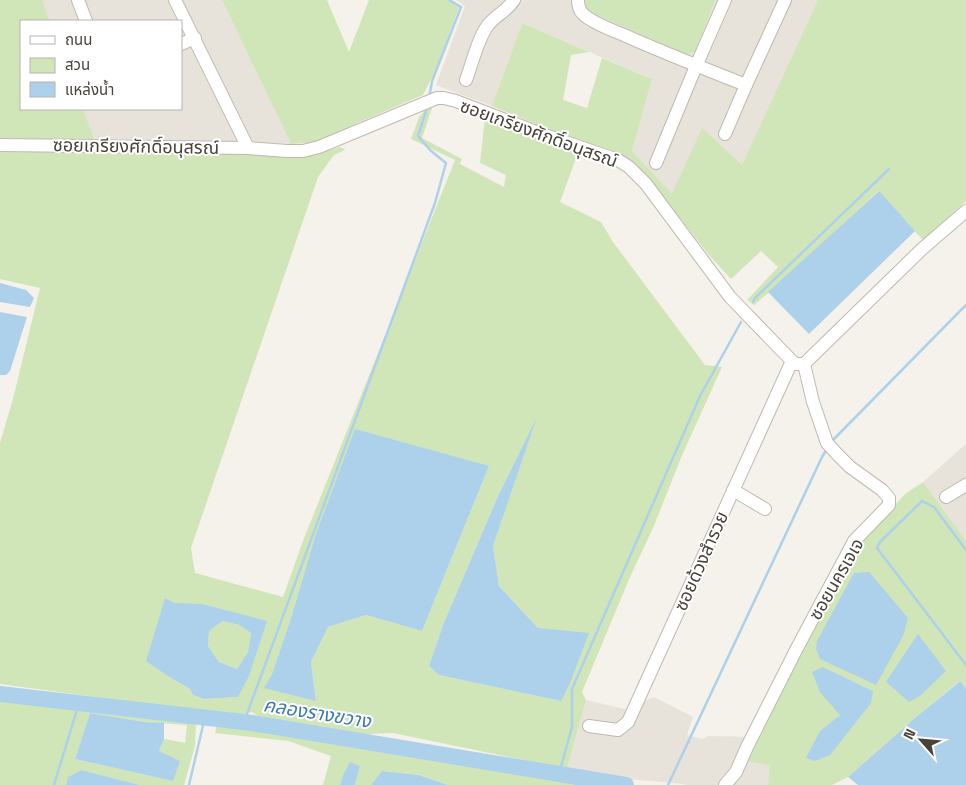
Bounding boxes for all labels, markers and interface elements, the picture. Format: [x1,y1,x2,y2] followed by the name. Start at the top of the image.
[20,20,182,110] legend
[65,30,92,49] text: ถนน
[65,55,90,74] text: สวน
[65,79,114,99] text: แหล่งน้ำ
[457,94,621,172] street label: ซอยเกรียงศักดิ์อนุสรณ์
[53,133,219,159] street label: ซอยเกรียงศักดิ์อนุสรณ์
[669,508,733,614] street label: ซอยด้วงสำรวย
[803,534,869,624] street label: ซอยนครเจเจ
[261,692,373,734] water label: คลองรางขวาง
[896,715,946,765] north arrow
[899,726,920,742] text: N

